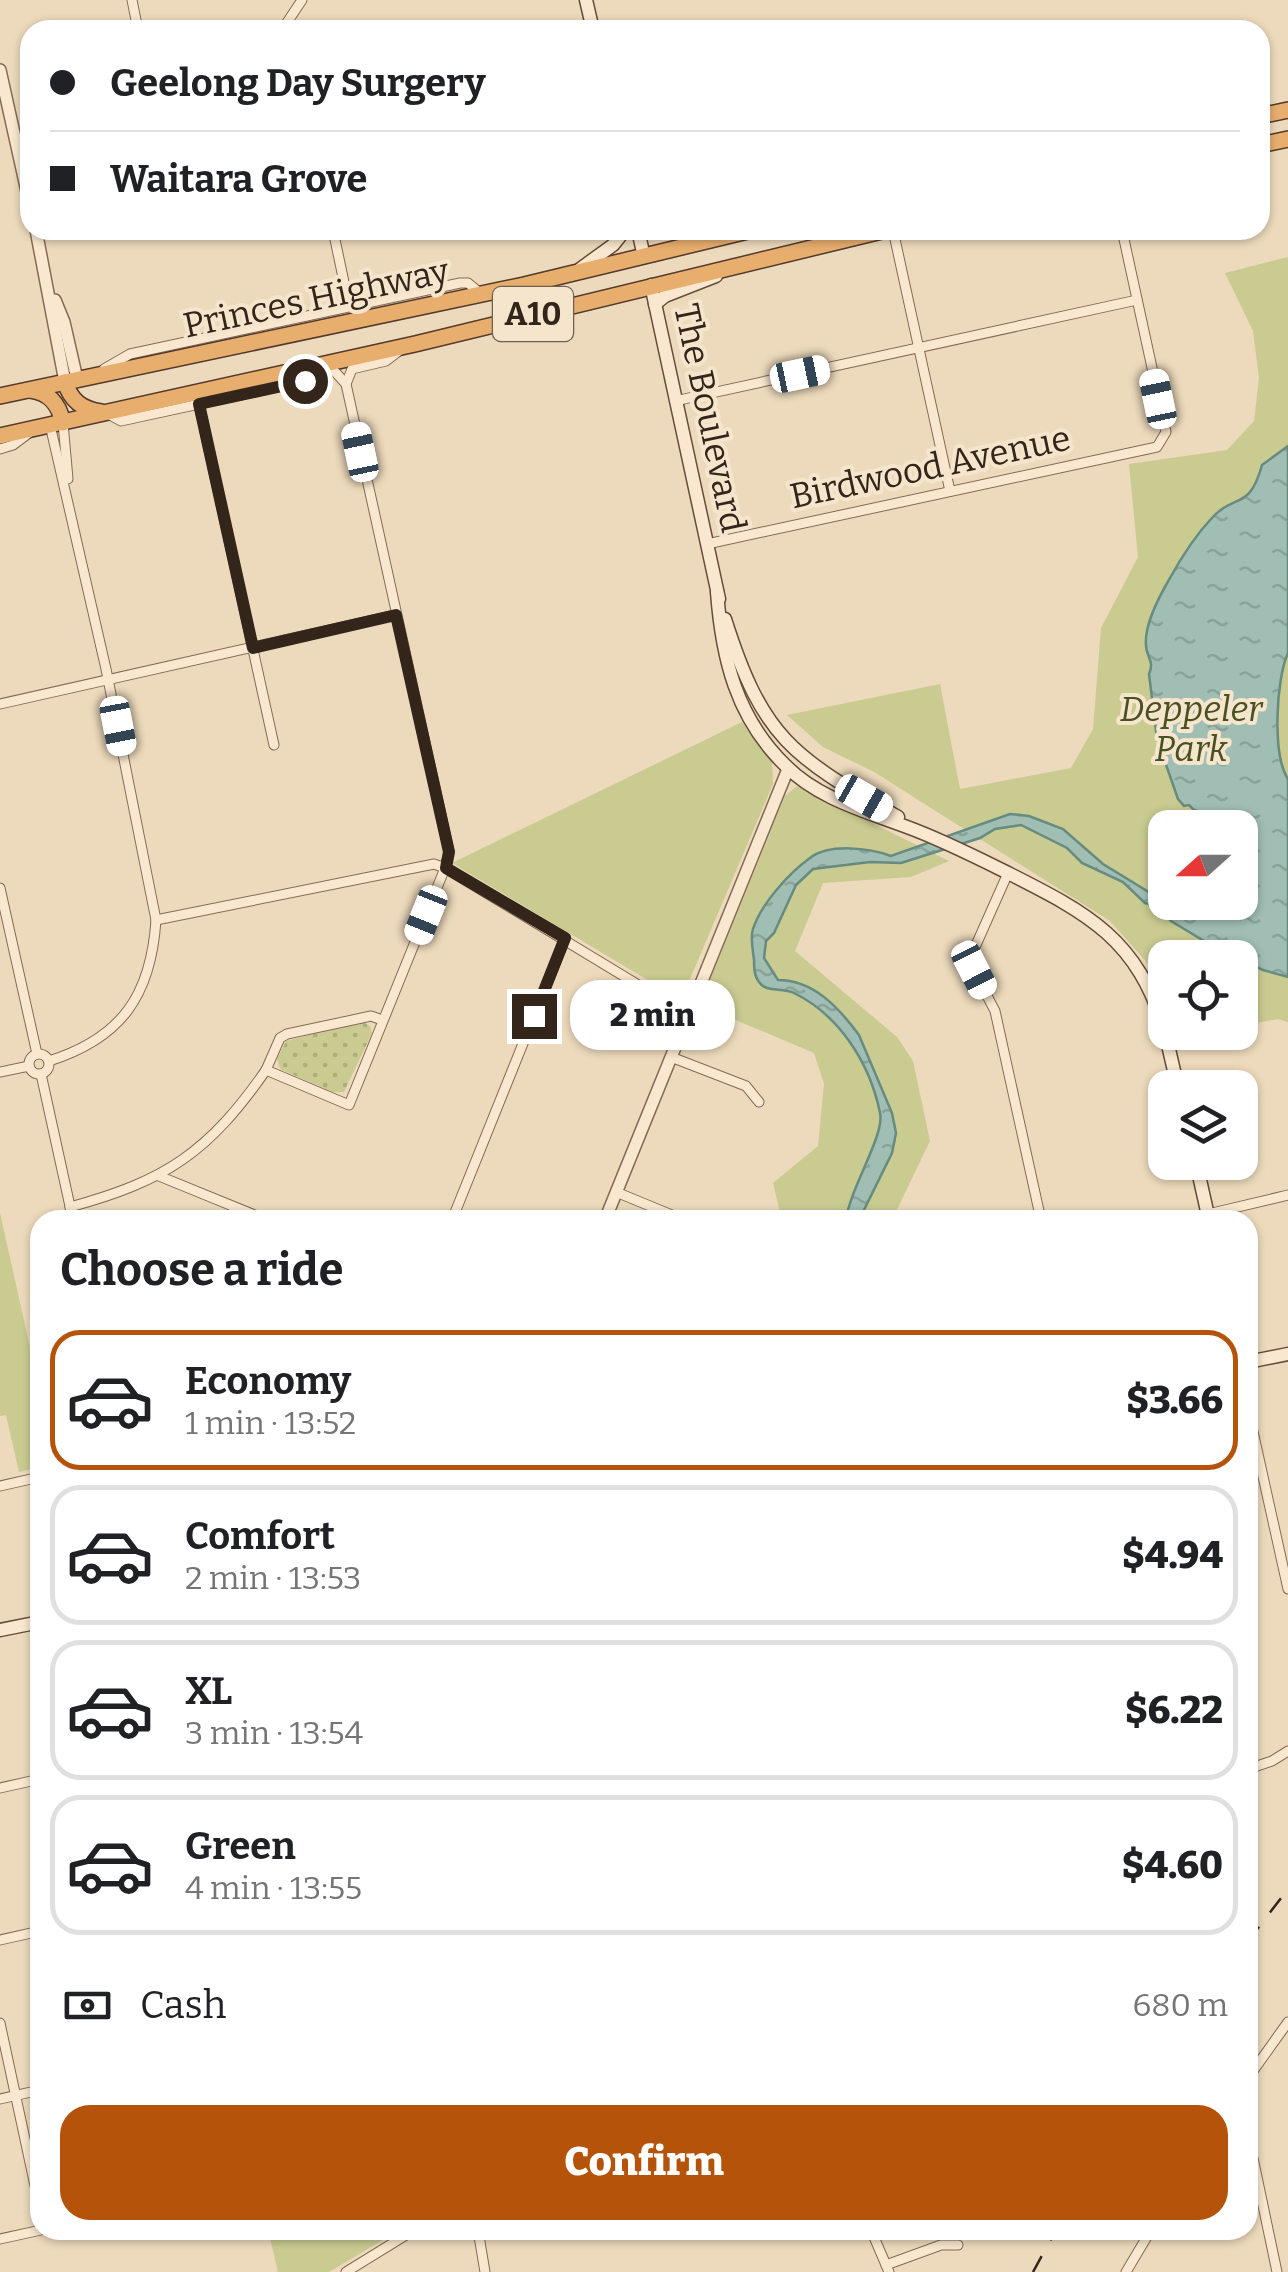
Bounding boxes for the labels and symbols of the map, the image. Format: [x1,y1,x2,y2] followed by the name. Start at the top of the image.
[179,249,453,347] street label: Princes Highway
[493,287,573,341] road number: A10
[665,300,755,536] street label: The Boulevard
[768,353,832,395] car
[283,359,328,404] route start
[1137,367,1179,431] car
[786,417,1074,517] street label: Birdwood Avenue
[339,420,381,484] car
[1120,688,1264,770] park label: Deppeler Park
[98,694,138,758] car
[831,770,897,826] car
[1148,810,1258,920] north arrow
[401,882,451,948] car
[947,936,1001,1004] car
[569,981,734,1051] callout: 2 min
[512,994,557,1039] route end

